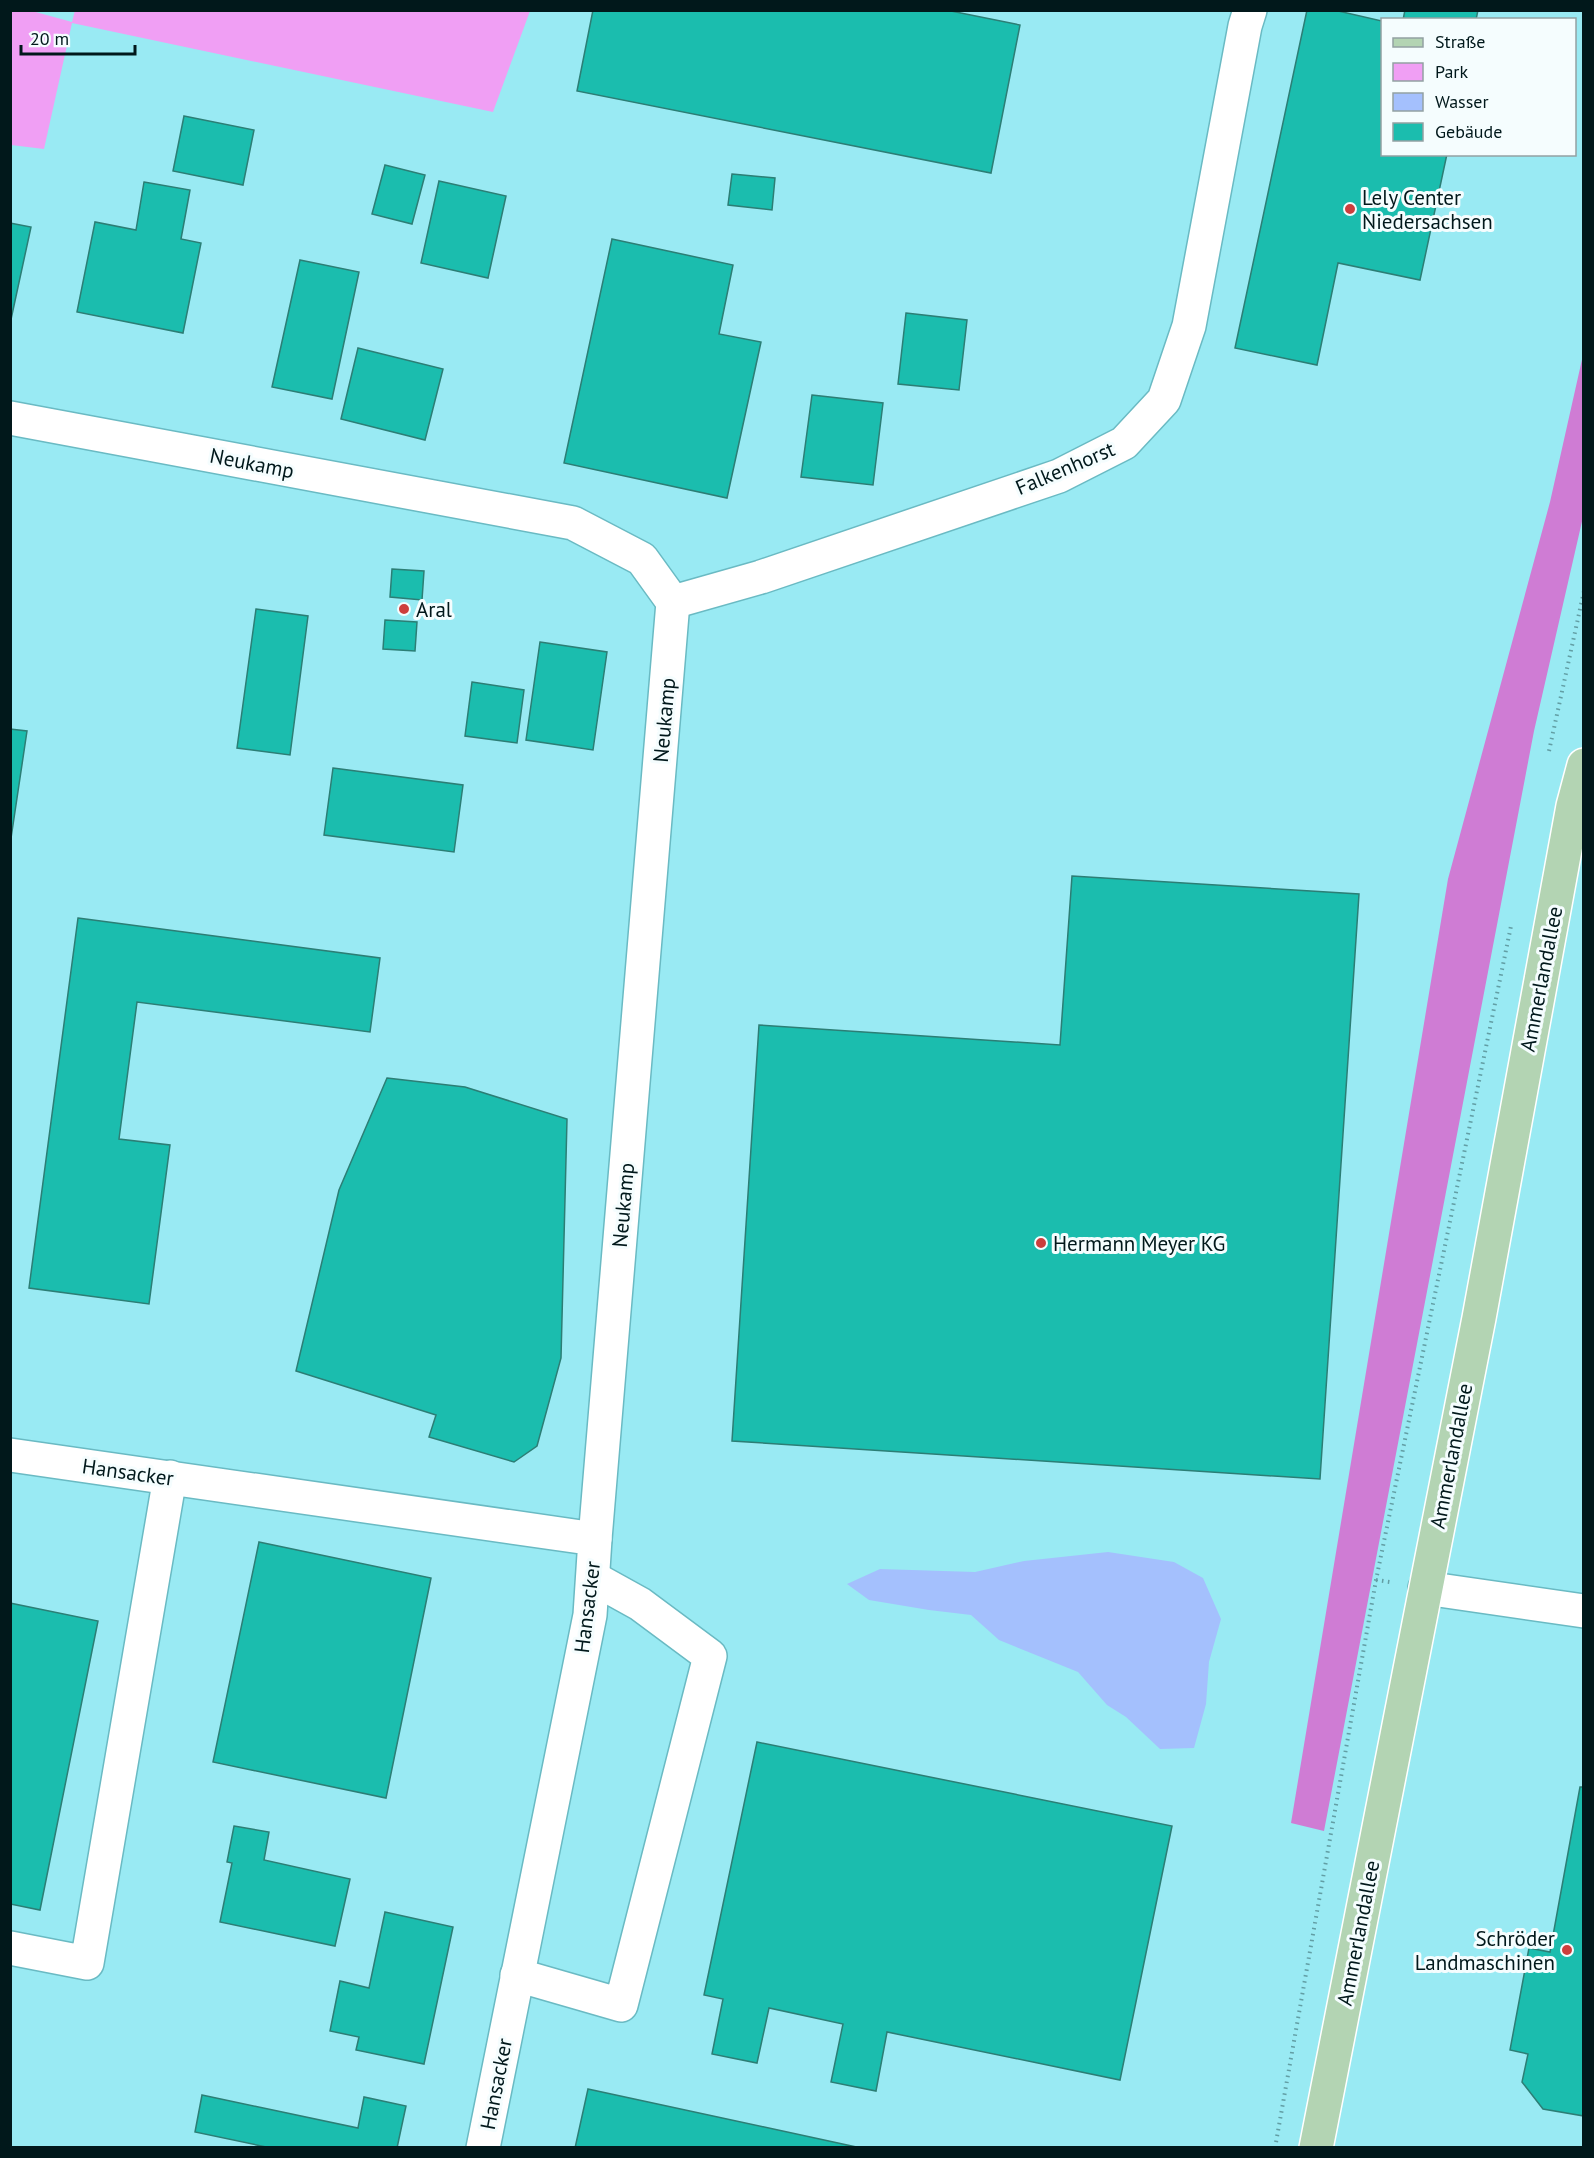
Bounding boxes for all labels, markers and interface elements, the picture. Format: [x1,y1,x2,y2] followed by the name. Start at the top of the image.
[21,18,135,56] scale bar
[1381,18,1576,156] legend
[30,27,69,50] text: 20 m
[1435,30,1486,53] text: Straße
[1435,60,1468,83] text: Park
[1435,90,1489,113] text: Wasser
[1435,120,1502,143] text: Gebäude
[1362,184,1493,235] place label: Lely Center Niedersachsen
[1343,202,1357,216] marker: Lely Center Niedersachsen
[1011,435,1119,501] street label: Falkenhorst
[208,442,296,484] street label: Neukamp
[416,596,452,623] place label: Aral
[397,602,411,616] marker: Aral
[647,676,681,764] street label: Neukamp
[1514,904,1568,1054] street label: Ammerlandallee
[606,1161,640,1249] street label: Neukamp
[1053,1230,1225,1257] place label: Hermann Meyer KG
[1034,1236,1048,1250] marker: Hermann Meyer KG
[1424,1381,1478,1531] street label: Ammerlandallee
[80,1452,176,1492] street label: Hansacker
[568,1560,606,1654] street label: Hansacker
[1331,1858,1385,2008] street label: Ammerlandallee
[1415,1925,1555,1976] place label: Schröder Landmaschinen
[1560,1943,1574,1957] marker: Schröder Landmaschinen
[474,2036,518,2132] street label: Hansacker

